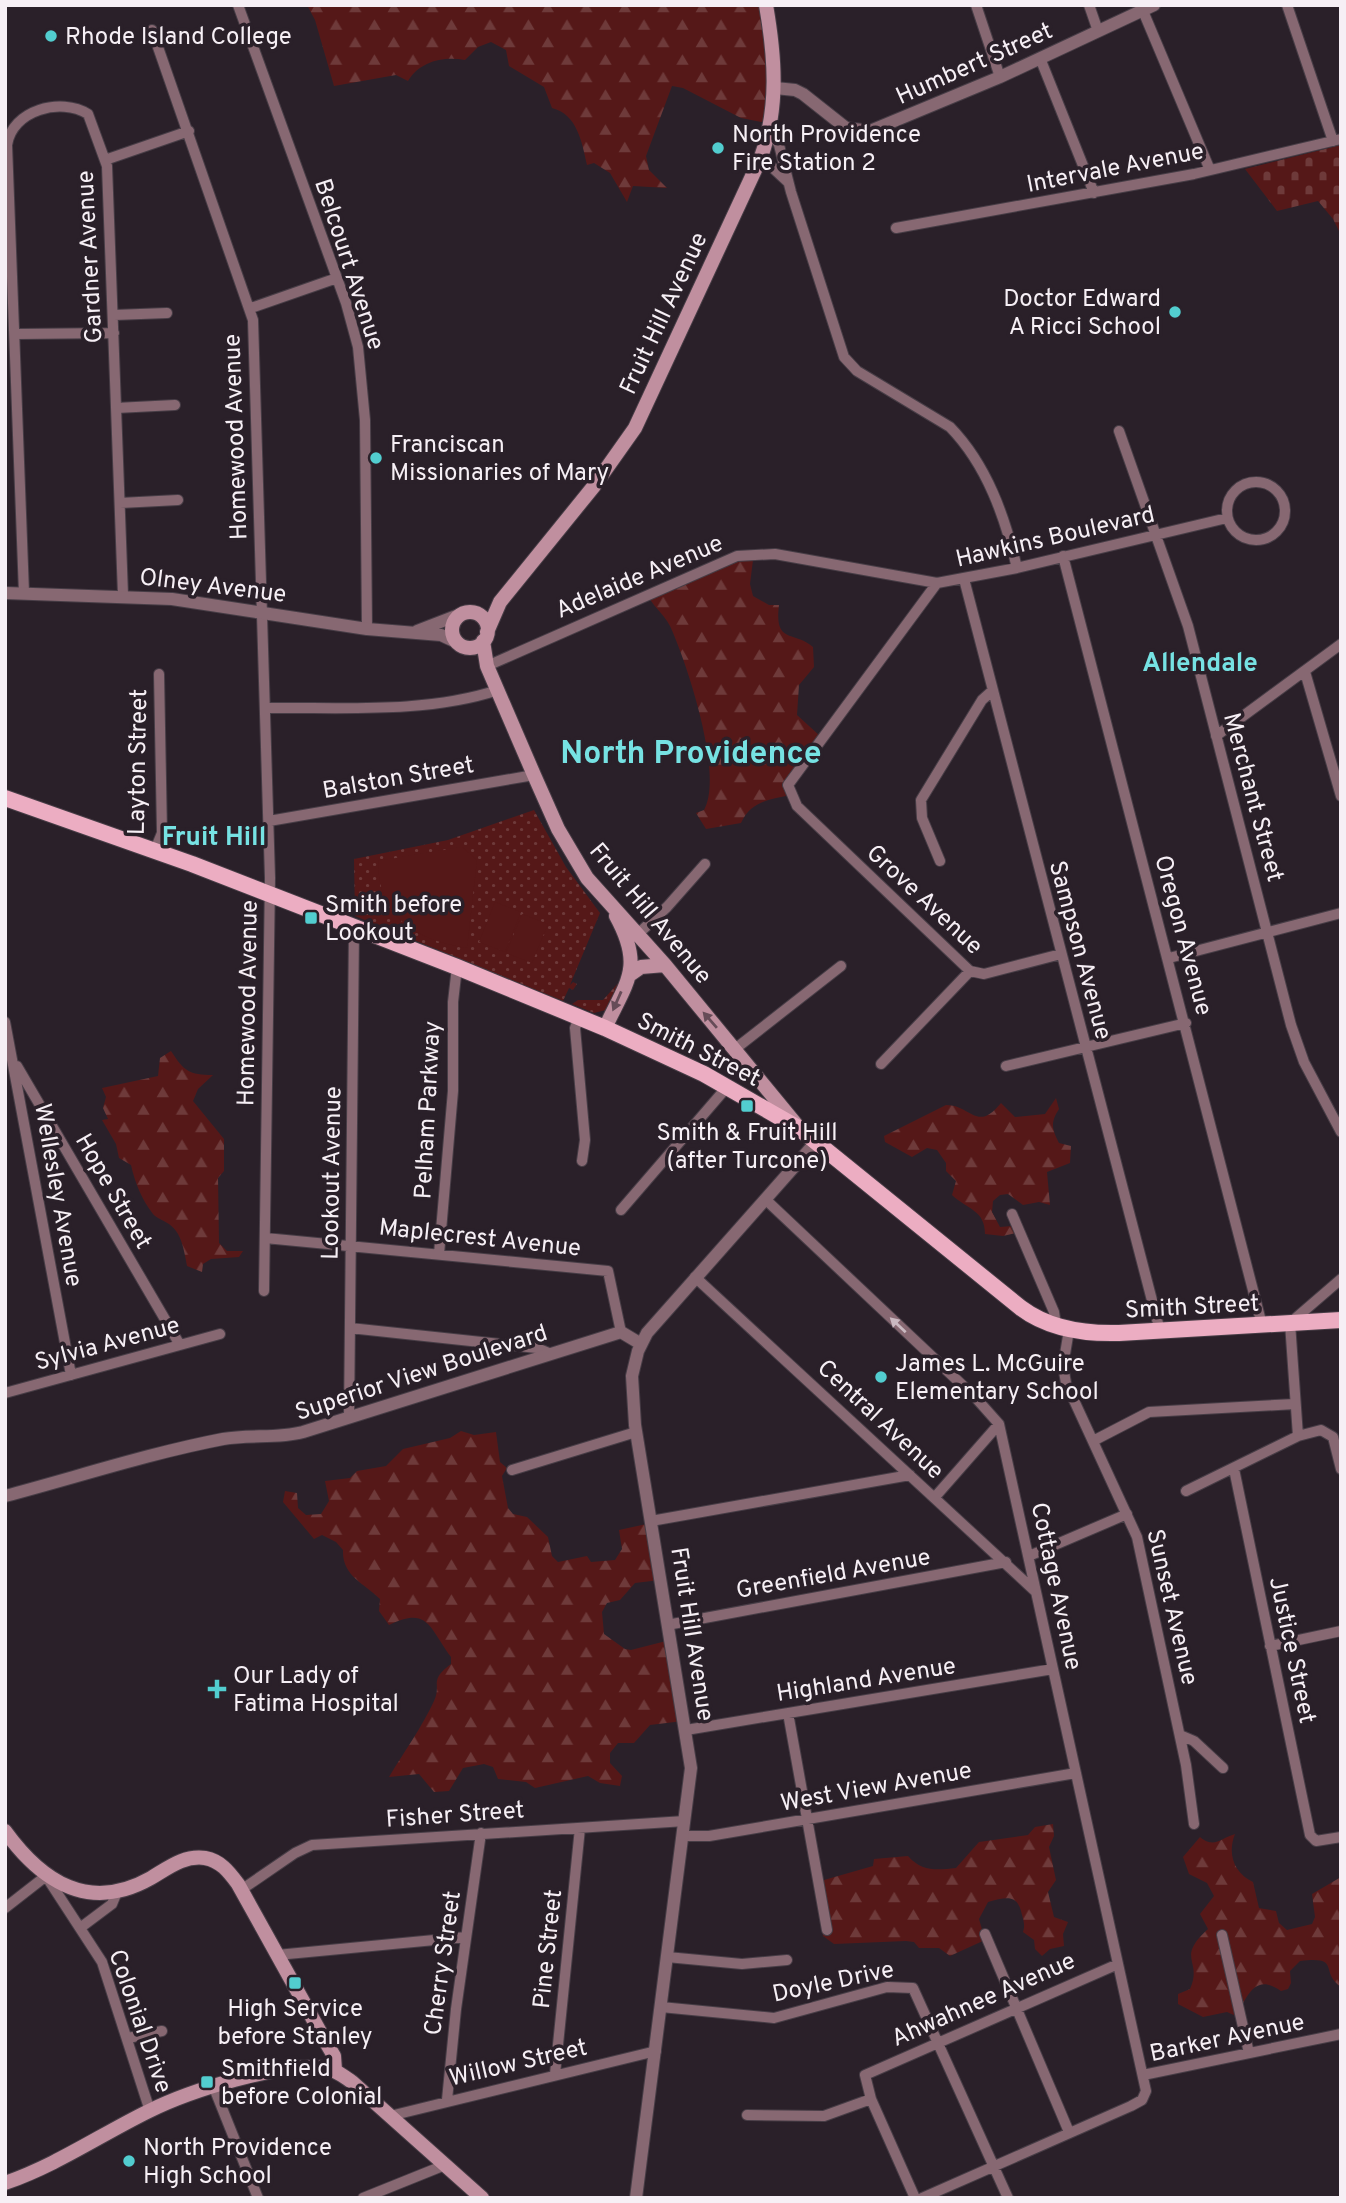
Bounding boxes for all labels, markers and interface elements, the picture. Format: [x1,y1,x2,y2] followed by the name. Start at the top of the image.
[892,17,1058,113] street label: Humbert Street
[65,23,292,53] place label: Rhode Island College
[43,28,59,44] marker: Rhode Island College
[732,121,921,179] place label: North Providence Fire Station 2
[1024,137,1207,201] street label: Intervale Avenue
[710,140,726,156] marker: North Providence Fire Station 2
[71,170,111,344] street label: Gardner Avenue
[306,175,390,354] street label: Belcourt Avenue
[614,228,715,400] street label: Fruit Hill Avenue
[1003,285,1161,343] place label: Doctor Edward A Ricci School
[1167,304,1183,320] marker: Doctor Edward A Ricci School
[218,333,256,541] street label: Homewood Avenue
[390,431,609,489] place label: Franciscan Missionaries of Mary
[368,450,384,466] marker: Franciscan Missionaries of Mary
[953,500,1158,575] street label: Hawkins Boulevard
[552,529,728,627] street label: Adelaide Avenue
[138,563,288,611] street label: Olney Avenue
[1142,648,1258,681] district label: Allendale
[123,689,155,835] street label: Layton Street
[1215,710,1289,885] street label: Merchant Street
[560,735,822,775] district label: North Providence
[320,751,476,807] street label: Balston Street
[162,822,266,855] district label: Fruit Hill
[582,837,717,991] street label: Fruit Hill Avenue
[859,839,988,962] street label: Grove Avenue
[1146,852,1218,1019] street label: Oregon Avenue
[1041,858,1117,1043] street label: Sampson Avenue
[325,891,462,949] place label: Smith before Lookout
[232,900,266,1106] street label: Homewood Avenue
[303,910,319,926] marker: Smith before Lookout
[612,990,623,1011] one-way arrow
[631,1007,765,1095] street label: Smith Street
[703,1011,718,1028] one-way arrow
[409,1020,449,1200] street label: Pelham Parkway
[316,1086,350,1260] street label: Lookout Avenue
[739,1098,755,1114] marker: Smith & Fruit Hill (after Turcone)
[26,1101,88,1289] street label: Wellesley Avenue
[656,1119,838,1177] place label: Smith & Fruit Hill (after Turcone)
[67,1129,157,1255] street label: Hope Street
[377,1213,582,1265] street label: Maplecrest Avenue
[1124,1289,1260,1326] street label: Smith Street
[32,1311,183,1379] street label: Sylvia Avenue
[890,1318,907,1334] one-way arrow
[292,1319,552,1429] street label: Superior View Boulevard
[895,1350,1099,1408] place label: James L. McGuire Elementary School
[810,1354,949,1487] street label: Central Avenue
[873,1369,889,1385] marker: James L. McGuire Elementary School
[1023,1500,1087,1673] street label: Cottage Avenue
[1139,1526,1204,1688] street label: Sunset Avenue
[734,1543,933,1607] street label: Greenfield Avenue
[662,1545,720,1723] street label: Fruit Hill Avenue
[1261,1574,1321,1726] street label: Justice Street
[774,1652,958,1710] street label: Highland Avenue
[233,1662,399,1720] place label: Our Lady of Fatima Hospital
[207,1679,227,1699] marker: Our Lady of Fatima Hospital
[778,1756,974,1820] street label: West View Avenue
[385,1796,525,1836] street label: Fisher Street
[528,1888,570,2010] street label: Pine Street
[419,1889,469,2038] street label: Cherry Street
[101,1946,178,2097] street label: Colonial Drive
[887,1947,1080,2055] street label: Ahwahnee Avenue
[770,1955,897,2010] street label: Doyle Drive
[287,1975,303,1991] marker: High Service before Stanley
[217,1995,373,2053] place label: High Service before Stanley
[1147,2008,1308,2070] street label: Barker Avenue
[446,2033,590,2094] street label: Willow Street
[221,2055,382,2113] place label: Smithfield before Colonial
[199,2074,215,2090] marker: Smithfield before Colonial
[143,2134,332,2192] place label: North Providence High School
[121,2153,137,2169] marker: North Providence High School

